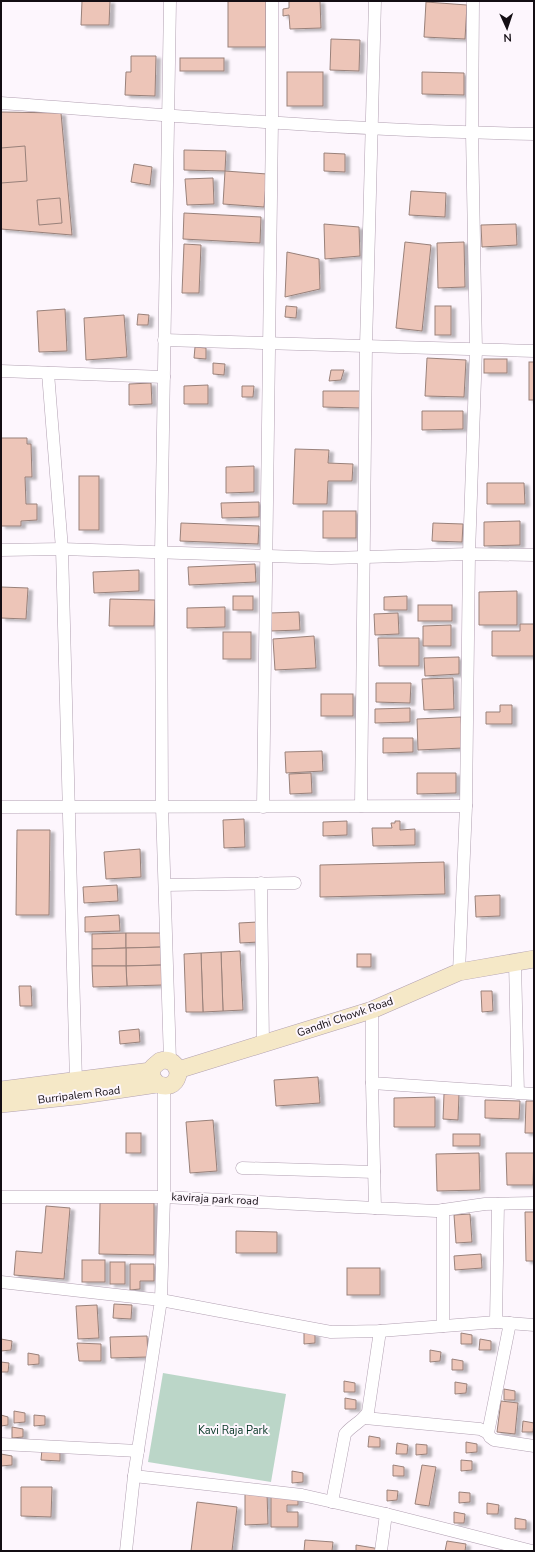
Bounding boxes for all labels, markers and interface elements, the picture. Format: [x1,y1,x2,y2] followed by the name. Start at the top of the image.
[487,8,527,48] north arrow
[503,30,512,45] text: N
[295,993,395,1041] street label: Gandhi Chowk Road
[37,1082,121,1108] street label: Burripalem Road
[171,1189,259,1209] street label: kaviraja park road
[198,1423,269,1438] park label: Kavi Raja Park

